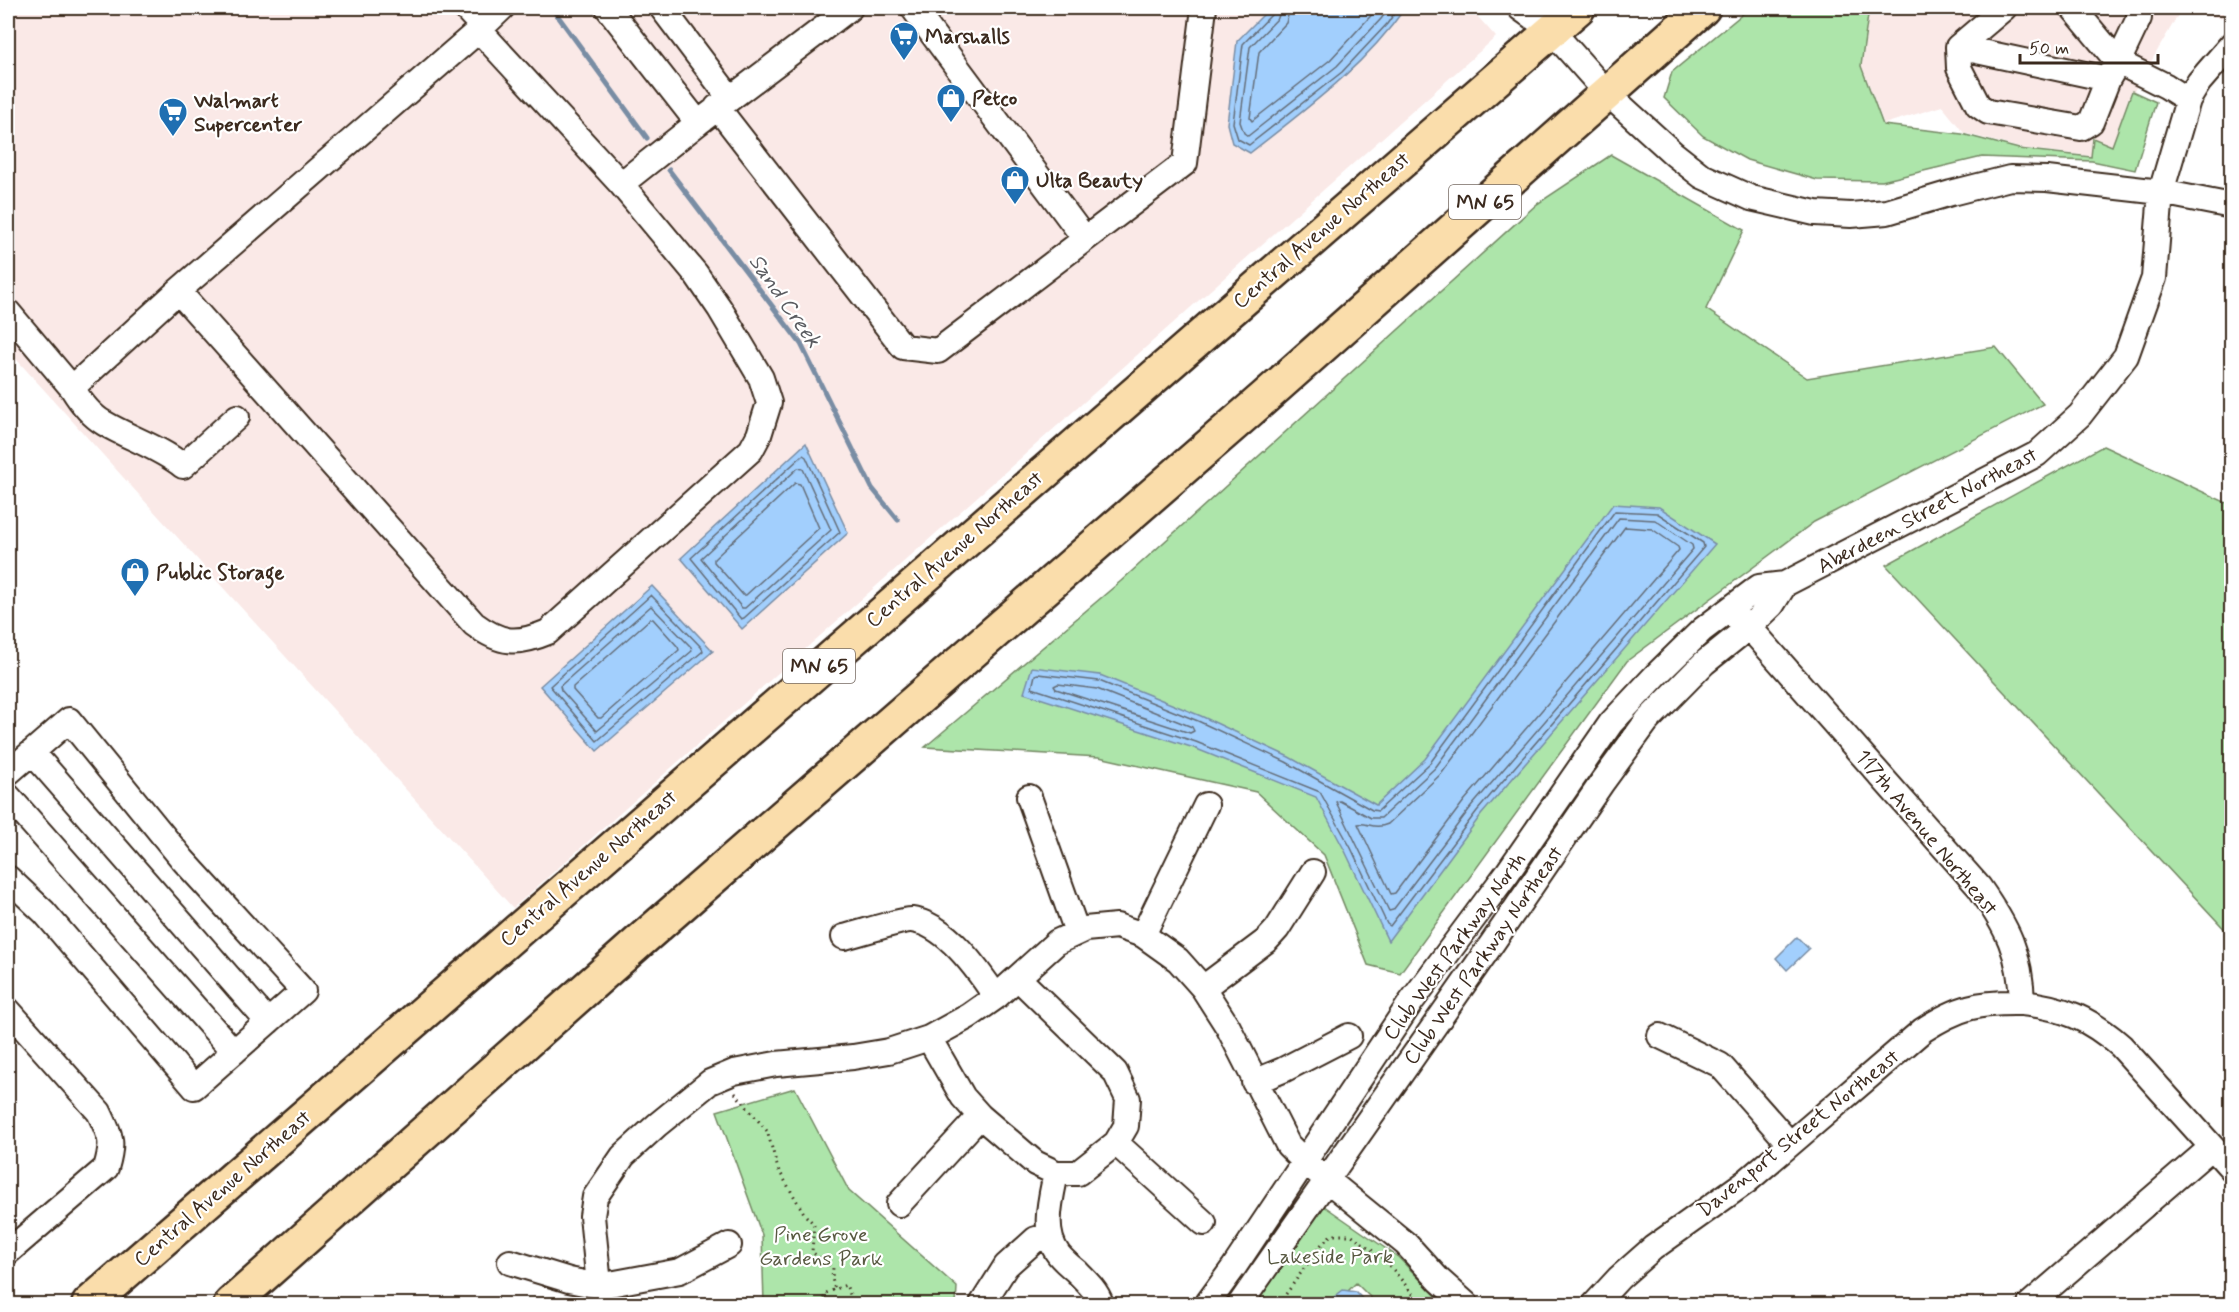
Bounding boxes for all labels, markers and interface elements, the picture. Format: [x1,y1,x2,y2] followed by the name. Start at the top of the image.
[888,20,920,62] supermarket icon: Marshalls
[925,23,1011,51] place label: Marshalls
[2020,27,2158,65] scale bar
[2029,37,2069,61] text: 50 m
[935,82,967,124] shop icon: Petco
[972,85,1018,113] place label: Petco
[193,87,302,139] place label: Walmart Supercenter
[157,96,189,138] supermarket icon: Walmart Supercenter
[1227,146,1417,316] street label: Central Avenue Northeast
[999,164,1031,206] shop icon: Ulta Beauty
[1036,167,1143,195] place label: Ulta Beauty
[1449,185,1521,219] road number: MN 65
[742,249,827,354] water label: Sand Creek
[1813,441,2043,581] street label: Aberdeen Street Northeast
[860,465,1050,635] street label: Central Avenue Northeast
[119,556,151,598] shop icon: Public Storage
[156,559,285,589] place label: Public Storage
[783,649,855,683] road number: MN 65
[1849,744,2004,922] street label: 117th Avenue Northeast
[494,784,684,954] street label: Central Avenue Northeast
[1397,840,1570,1071] street label: Club West Parkway Northeast
[1377,847,1533,1046] street label: Club West Parkway North
[1692,1043,1906,1224] street label: Davenport Street Northeast
[128,1104,318,1274] street label: Central Avenue Northeast
[759,1221,883,1273] park label: Pine Grove Gardens Park
[1267,1243,1394,1271] park label: Lakeside Park

